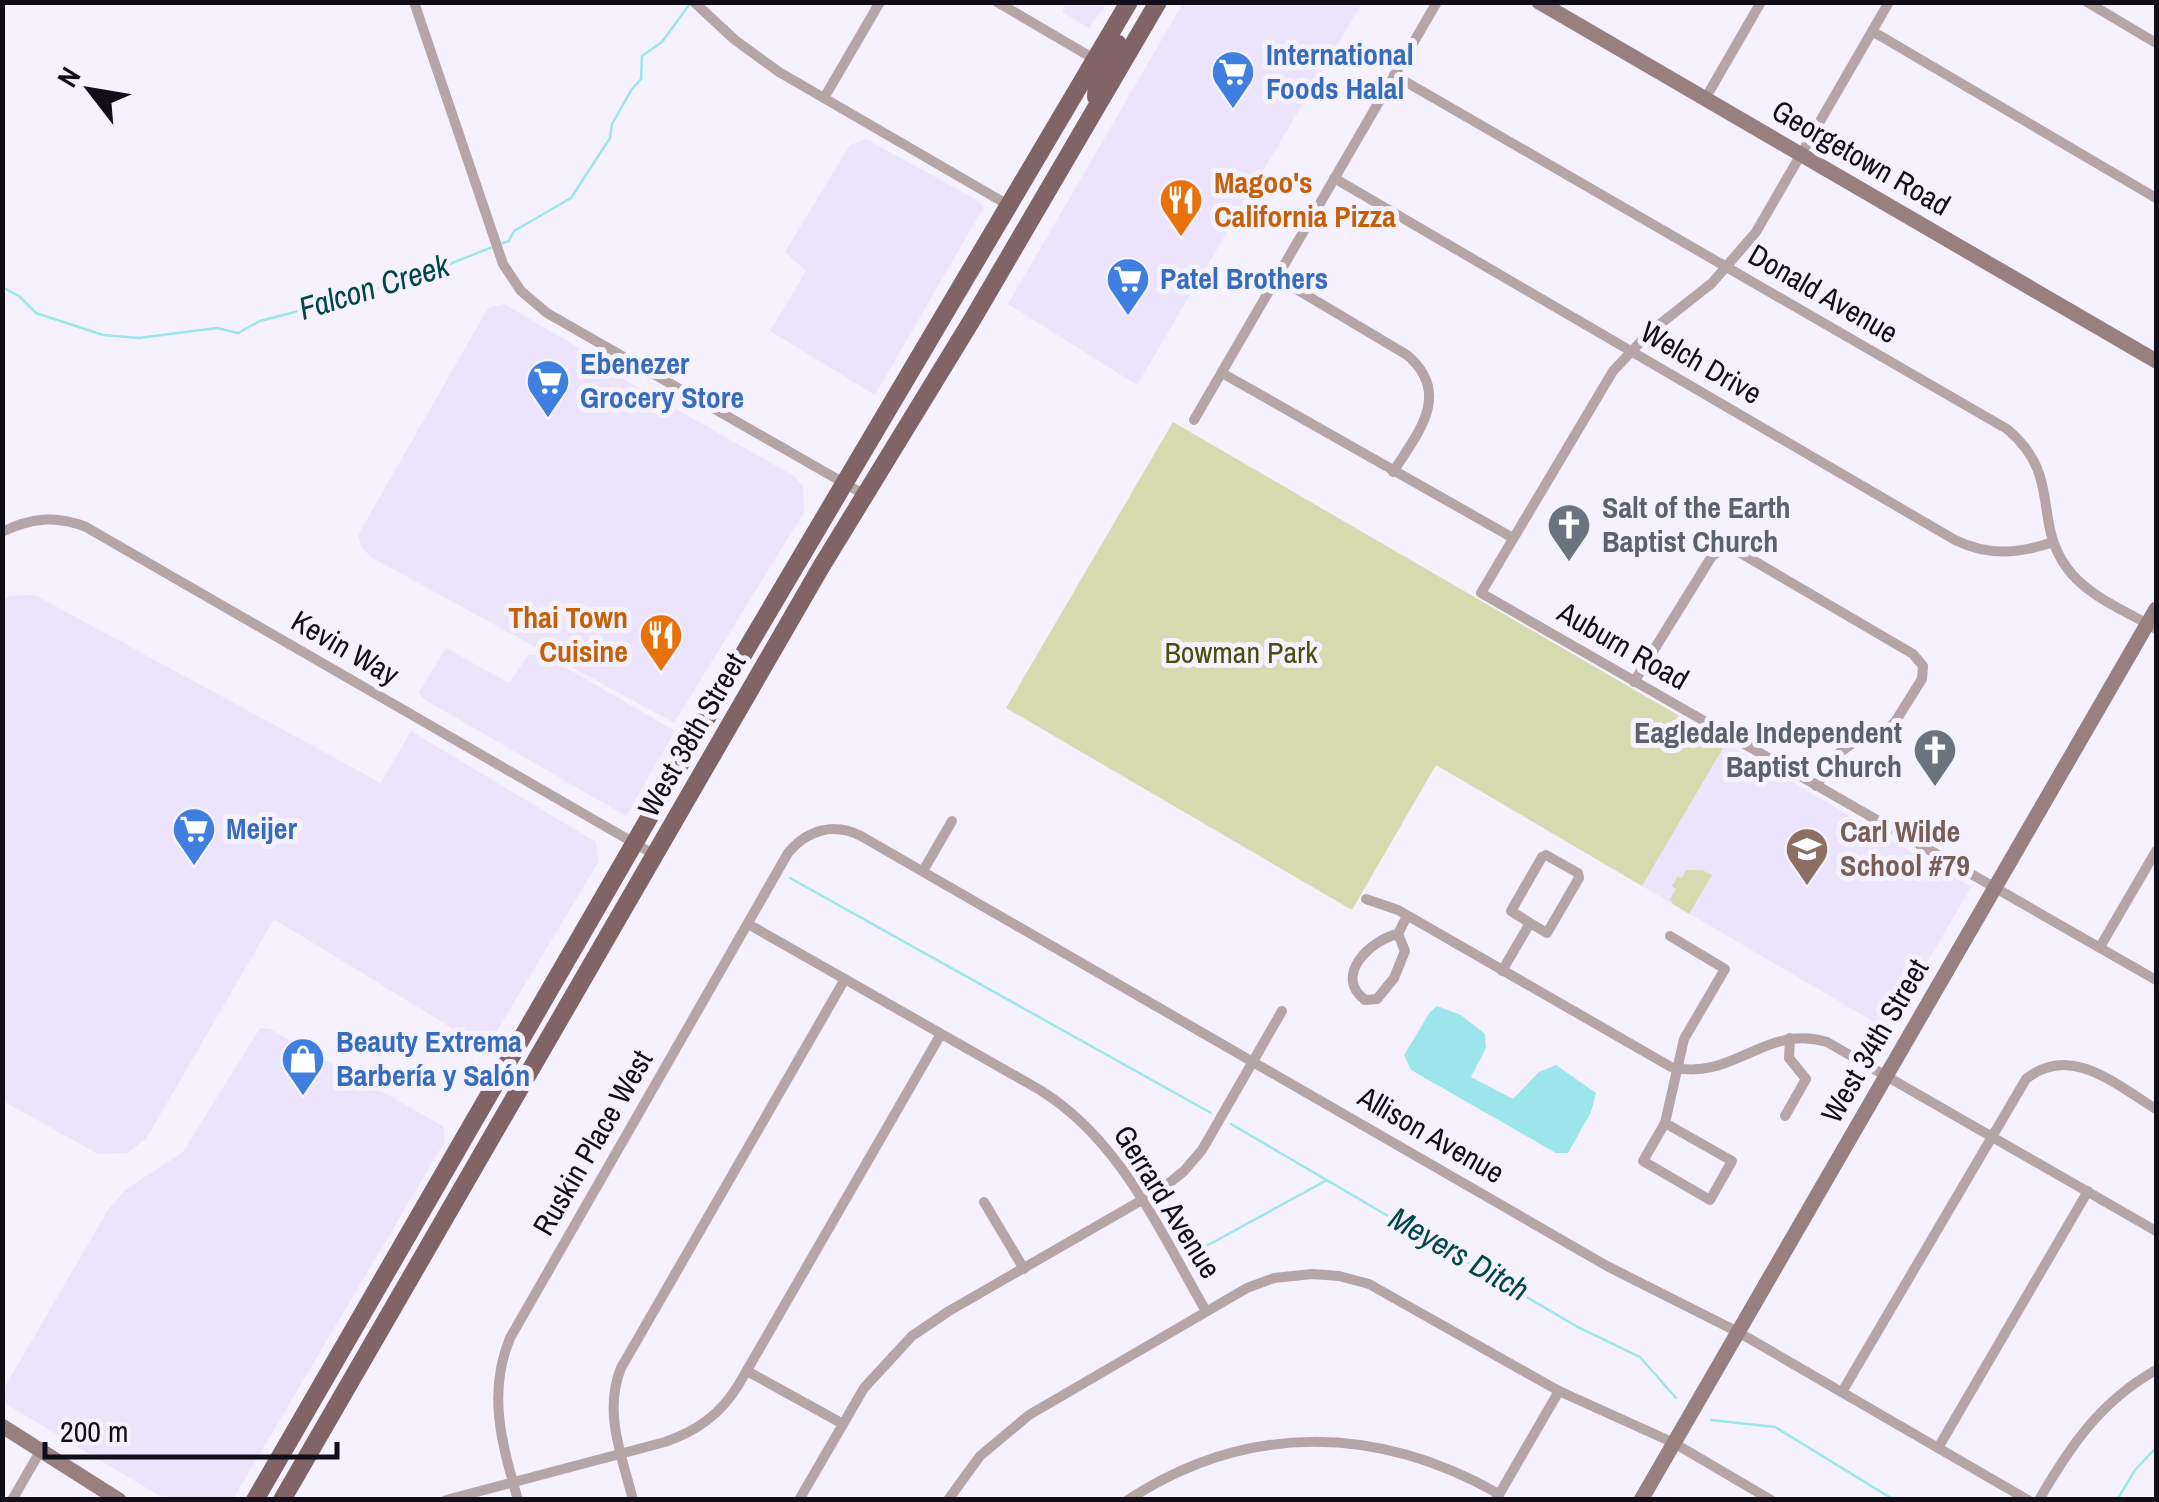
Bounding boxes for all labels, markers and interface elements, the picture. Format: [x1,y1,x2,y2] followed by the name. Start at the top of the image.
[1266,34,1414,108] place label: International Foods Halal
[40,40,140,140] north arrow
[1210,49,1256,110] supermarket icon: International Foods Halal
[48,60,89,94] text: N
[1765,90,1958,224] street label: Georgetown Road
[1214,162,1396,236] place label: Magoo's California Pizza
[1158,177,1204,238] restaurant icon: Magoo's California Pizza
[1741,234,1906,352] street label: Donald Avenue
[293,243,455,330] water label: Falcon Creek
[1105,256,1151,317] supermarket icon: Patel Brothers
[1160,258,1328,298] place label: Patel Brothers
[1634,311,1769,413] street label: Welch Drive
[580,343,744,417] place label: Ebenezer Grocery Store
[525,358,571,419] supermarket icon: Ebenezer Grocery Store
[1602,487,1791,561] place label: Salt of the Earth Baptist Church
[1546,502,1592,563] church icon: Salt of the Earth Baptist Church
[1550,591,1696,699] street label: Auburn Road
[508,597,628,671] place label: Thai Town Cuisine
[284,600,407,694] street label: Kevin Way
[638,612,684,673] restaurant icon: Thai Town Cuisine
[1164,632,1318,672] park label: Bowman Park
[628,645,754,824] street label: West 38th Street
[1634,712,1902,786] place label: Eagledale Independent Baptist Church
[1912,727,1958,788] church icon: Eagledale Independent Baptist Church
[171,806,217,867] supermarket icon: Meijer
[226,808,298,848] place label: Meijer
[1840,811,1970,885] place label: Carl Wilde School #79
[1784,826,1830,887] school or university icon: Carl Wilde School #79
[1811,951,1937,1130] street label: West 34th Street
[336,1021,530,1095] place label: Beauty Extrema Barbería y Salón
[280,1036,326,1097] shop icon: Beauty Extrema Barbería y Salón
[523,1043,661,1242] street label: Ruskin Place West
[1350,1076,1512,1192] street label: Allison Avenue
[1105,1117,1231,1286] street label: Gerrard Avenue
[1382,1196,1537,1311] water label: Meyers Ditch
[45,1397,338,1459] scale bar
[60,1411,128,1451] text: 200 m

